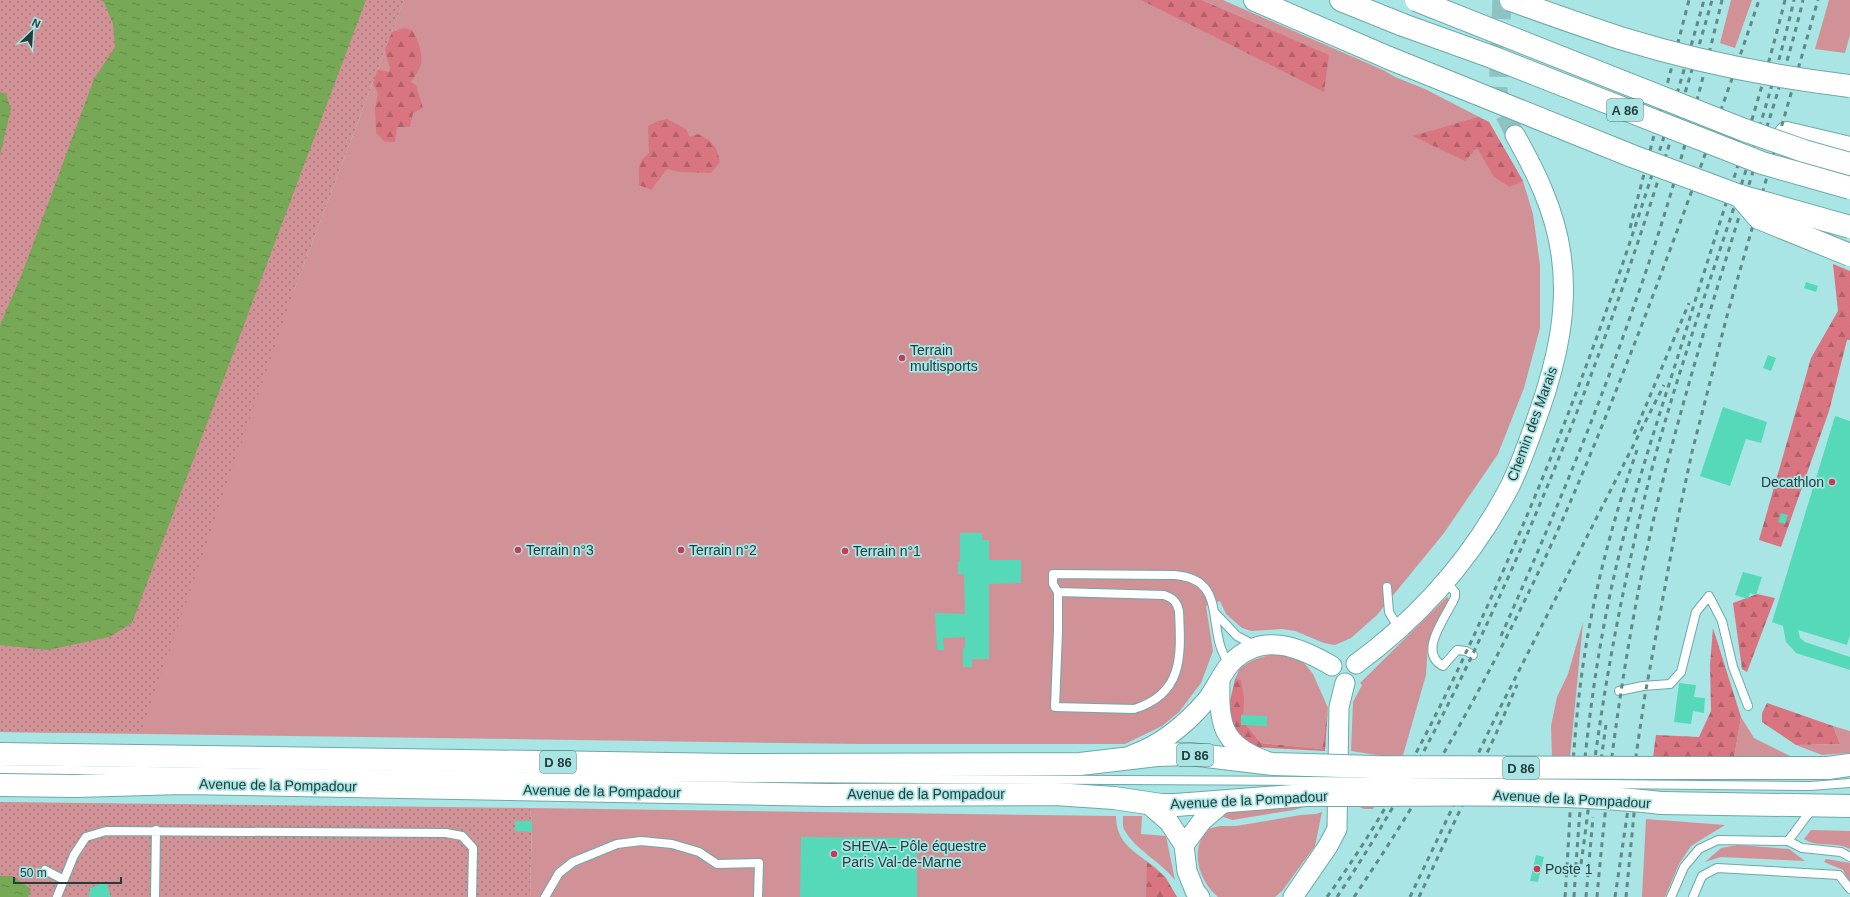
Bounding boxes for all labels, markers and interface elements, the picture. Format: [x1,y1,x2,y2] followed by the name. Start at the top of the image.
[12,12,52,52] north arrow
[30,16,42,30] text: N
[1607,99,1643,121] road number: A 86
[910,342,978,374] place label: Terrain multisports
[897,353,907,363] marker: Terrain multisports
[1504,365,1560,483] street label: Chemin des Marais
[1761,474,1824,490] place label: Decathlon
[1827,477,1837,487] marker: Decathlon
[526,542,594,558] place label: Terrain n°3
[689,542,757,558] place label: Terrain n°2
[853,543,921,559] place label: Terrain n°1
[513,545,523,555] marker: Terrain n°3
[676,545,686,555] marker: Terrain n°2
[840,546,850,556] marker: Terrain n°1
[1177,744,1213,766] road number: D 86
[540,751,576,773] road number: D 86
[1503,757,1539,779] road number: D 86
[199,776,357,794] street label: Avenue de la Pompadour
[523,782,681,800] street label: Avenue de la Pompadour
[847,786,1005,802] street label: Avenue de la Pompadour
[1493,787,1652,811] street label: Avenue de la Pompadour
[1170,788,1329,812] street label: Avenue de la Pompadour
[842,838,987,870] place label: SHEVA– Pôle équestre Paris Val-de-Marne
[829,849,839,859] marker: SHEVA– Pôle équestre Paris Val-de-Marne
[14,859,121,885] scale bar
[1545,861,1593,877] place label: Poste 1
[1532,864,1542,874] marker: Poste 1
[20,866,47,880] text: 50 m

